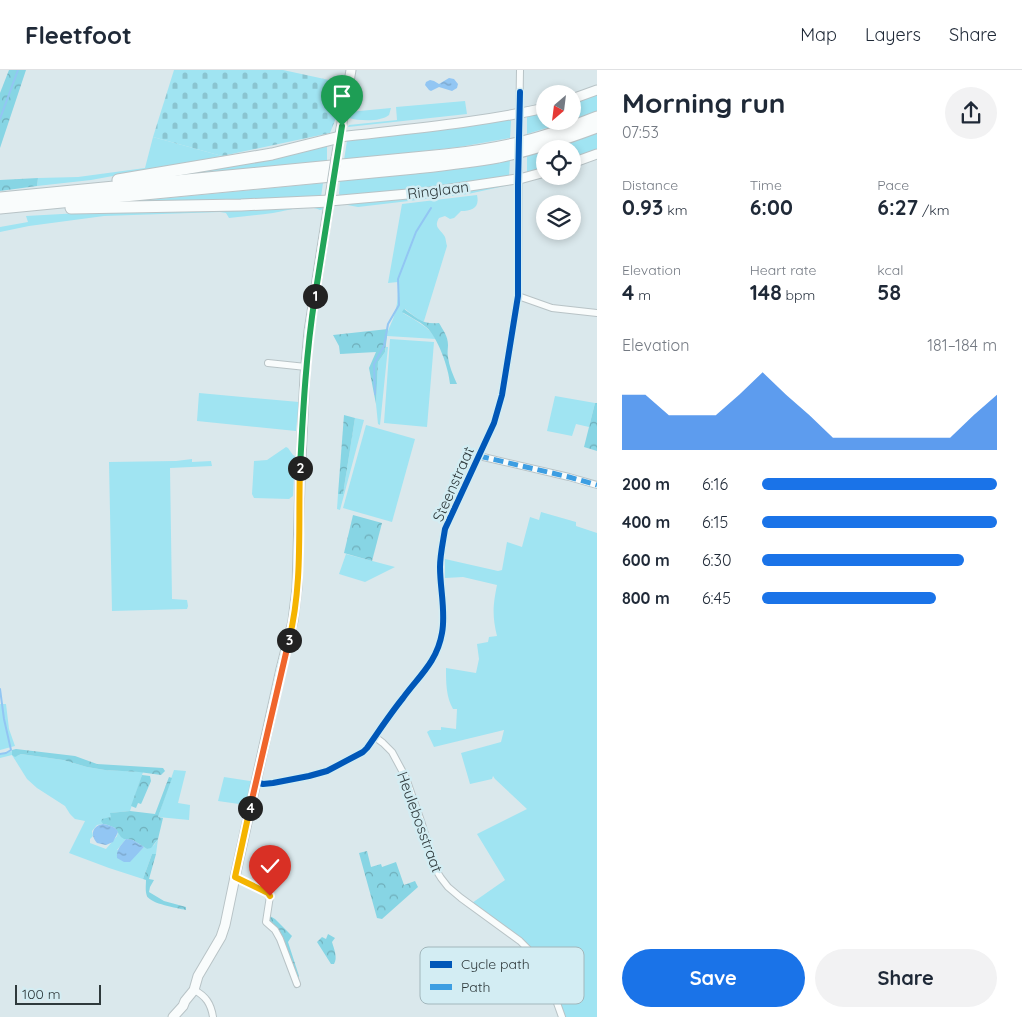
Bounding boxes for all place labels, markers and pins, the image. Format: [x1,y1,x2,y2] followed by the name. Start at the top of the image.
[321,75,363,126] pin
[302,284,328,308] pin: 1
[288,456,312,480] pin: 2
[276,628,302,652] pin: 3
[238,796,262,820] pin: 4
[249,845,291,896] pin

